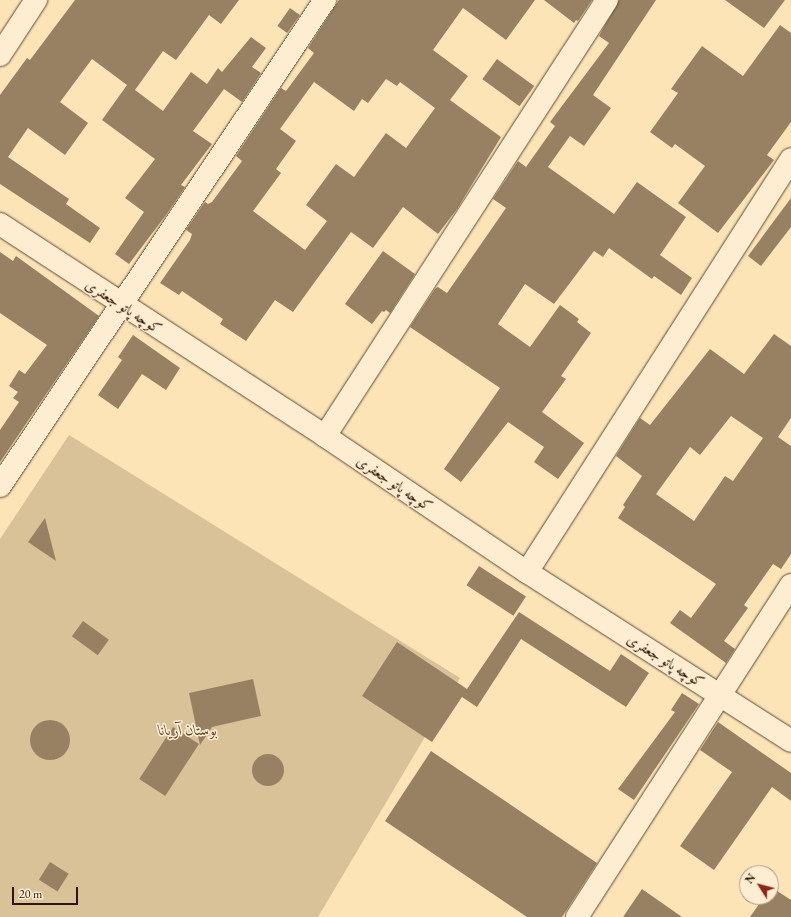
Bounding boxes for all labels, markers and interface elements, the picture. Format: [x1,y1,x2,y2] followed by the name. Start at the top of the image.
[82,275,166,337] street label: کوچه پاتو جعفری
[354,451,436,515] street label: کوچه پاتو جعفری
[624,629,708,691] street label: کوچه پاتو جعفری
[159,721,217,739] park label: بوستان آریانا
[739,865,779,905] north arrow
[742,871,758,886] text: N
[14,879,80,905] scale bar
[19,886,42,902] text: 20 m

